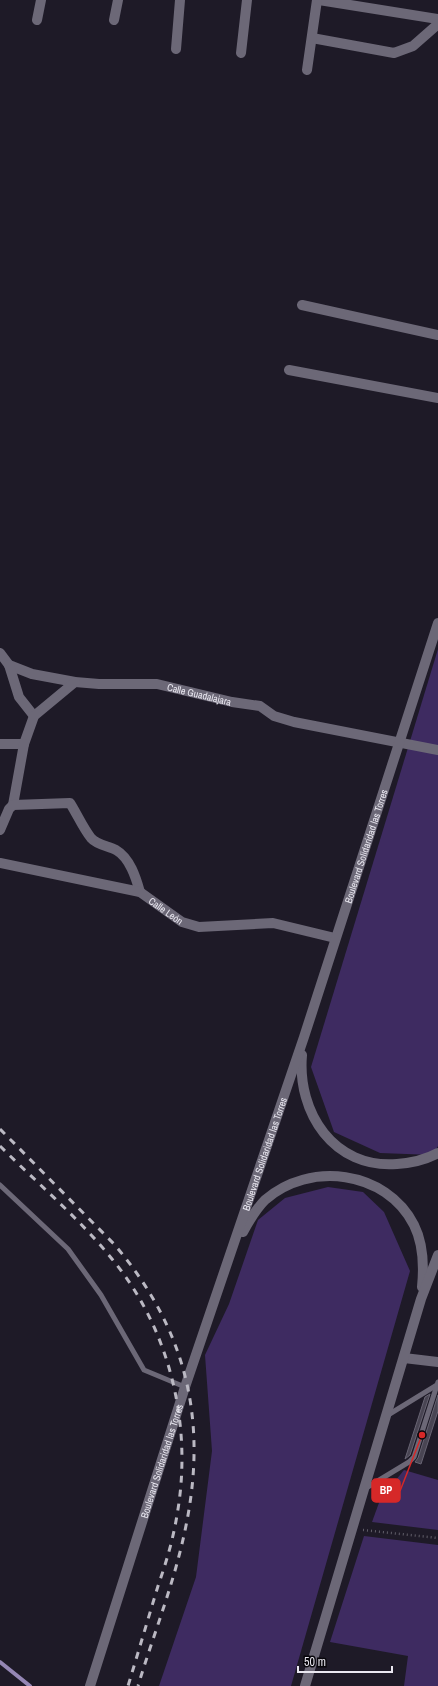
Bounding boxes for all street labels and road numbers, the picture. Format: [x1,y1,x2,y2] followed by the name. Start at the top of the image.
[166,681,233,709] street label: Calle Guadalajara
[342,788,391,905] street label: Boulevard Solidaridad las Torres
[146,894,186,928] street label: Calle León
[239,1096,290,1212] street label: Boulevard Solidaridad las Torres
[138,1403,186,1520] street label: Boulevard Solidaridad las Torres

